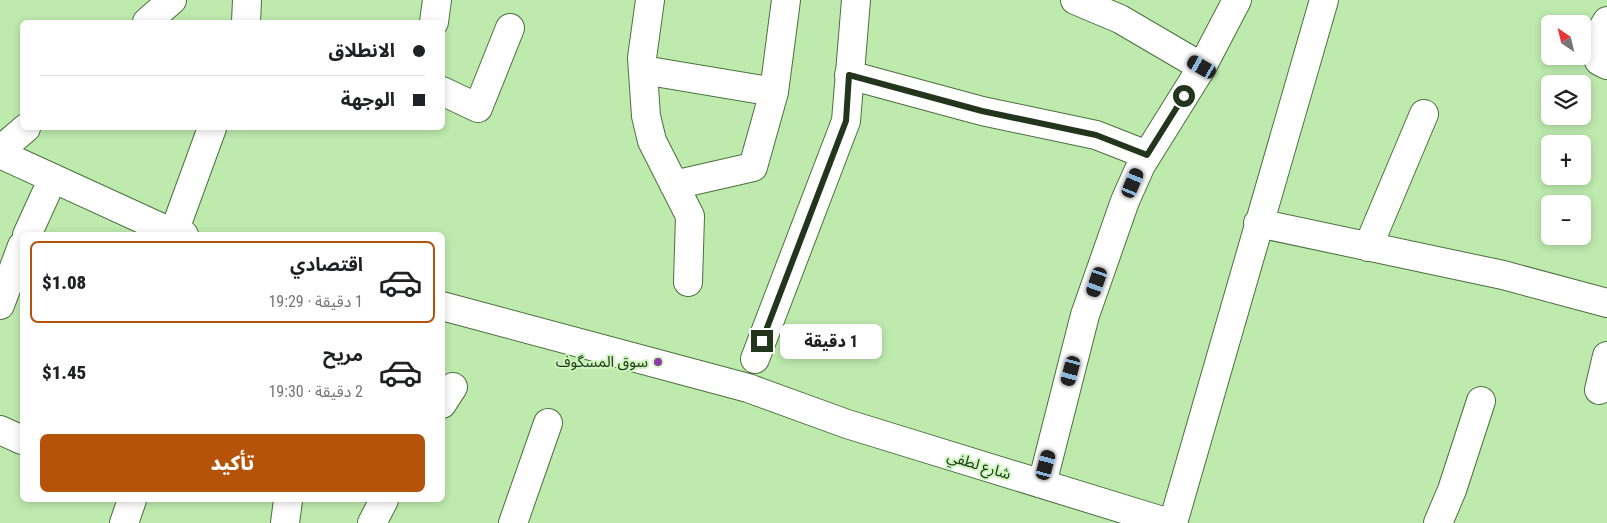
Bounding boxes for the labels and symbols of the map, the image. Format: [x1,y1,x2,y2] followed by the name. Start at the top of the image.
[1541,15,1591,65] north arrow
[1185,53,1218,81] car
[1173,85,1195,107] route start
[1120,166,1145,200] car
[1085,265,1108,299] car
[780,324,882,358] callout: 1 دقيقة
[751,330,773,352] route end
[556,353,648,371] place label: سوق المسگوف
[1059,355,1082,387] car
[652,356,664,368] marker: سوق المسگوف
[944,447,1013,486] street label: شارع لطفي
[1034,449,1057,481] car

